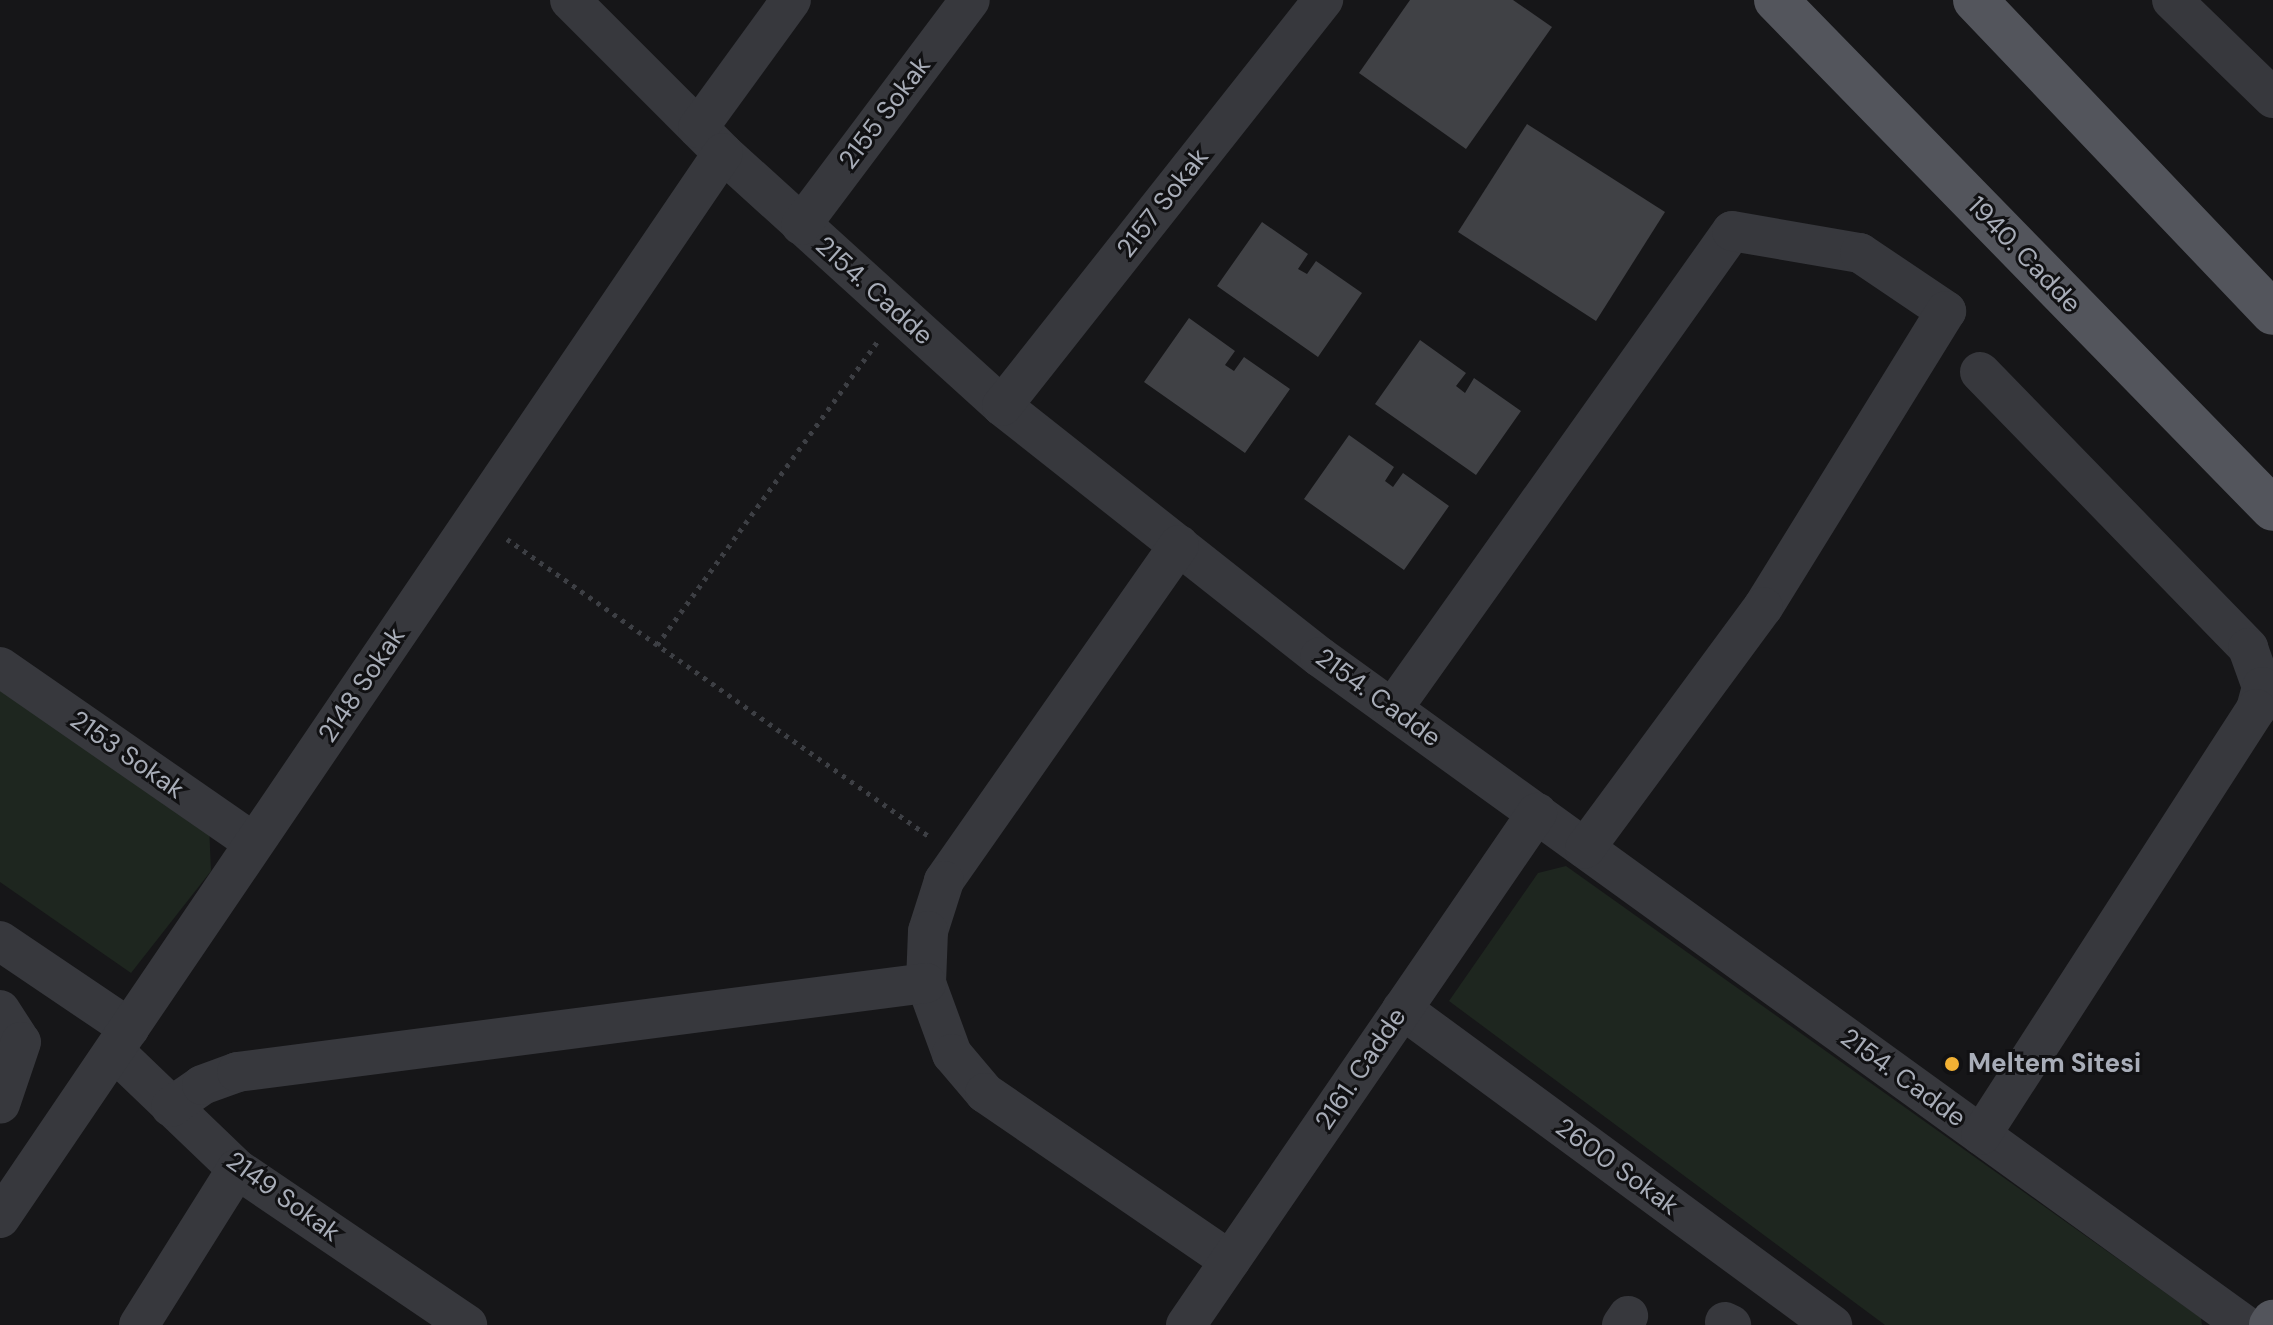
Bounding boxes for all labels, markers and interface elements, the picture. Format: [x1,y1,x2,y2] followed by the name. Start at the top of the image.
[833,51,937,175] street label: 2155 Sokak
[1111,142,1215,264] street label: 2157 Sokak
[1961,191,2087,319] street label: 1940. Cadde
[809,230,939,352] street label: 2154. Cadde
[312,621,412,749] street label: 2148 Sokak
[1309,642,1447,754] street label: 2154. Cadde
[64,704,190,806] street label: 2153 Sokak
[1309,1002,1413,1136] street label: 2161. Cadde
[1834,1022,1972,1134] street label: 2154. Cadde
[1968,1048,2141,1080] place label: Meltem Sitesi
[1943,1055,1961,1073] marker: Meltem Sitesi
[1549,1112,1685,1222] street label: 2600 Sokak
[220,1145,346,1249] street label: 2149 Sokak

